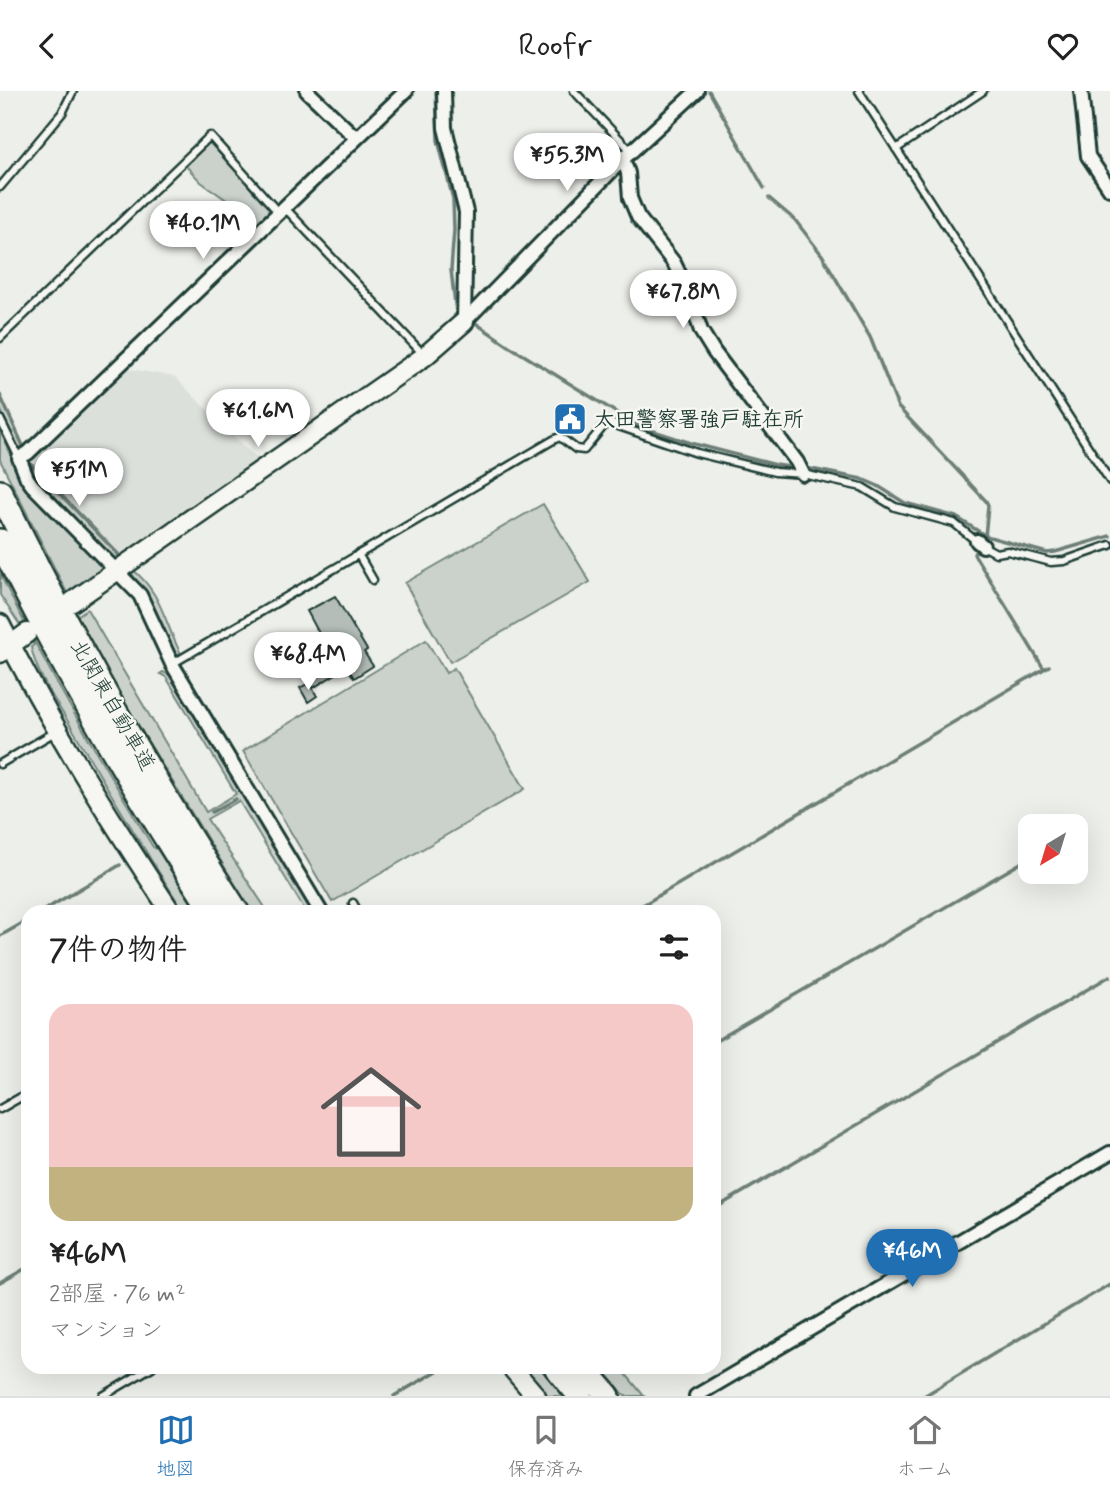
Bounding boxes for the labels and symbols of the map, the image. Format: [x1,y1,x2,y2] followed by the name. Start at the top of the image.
[510,133,624,193] pin: ¥55.3M
[146,201,260,261] pin: ¥40.1M
[626,271,740,330] pin: ¥67.8M
[201,389,315,449] pin: ¥61.6M
[551,400,589,438] public building icon: 太田警察署強戸駐在所
[594,406,804,434] place label: 太田警察署強戸駐在所
[38,449,120,508] pin: ¥51M
[251,633,365,692] pin: ¥68.4M
[63,635,161,776] street label: 北関東自動車道
[1018,814,1088,884] north arrow
[871,1229,953,1289] pin: ¥46M

